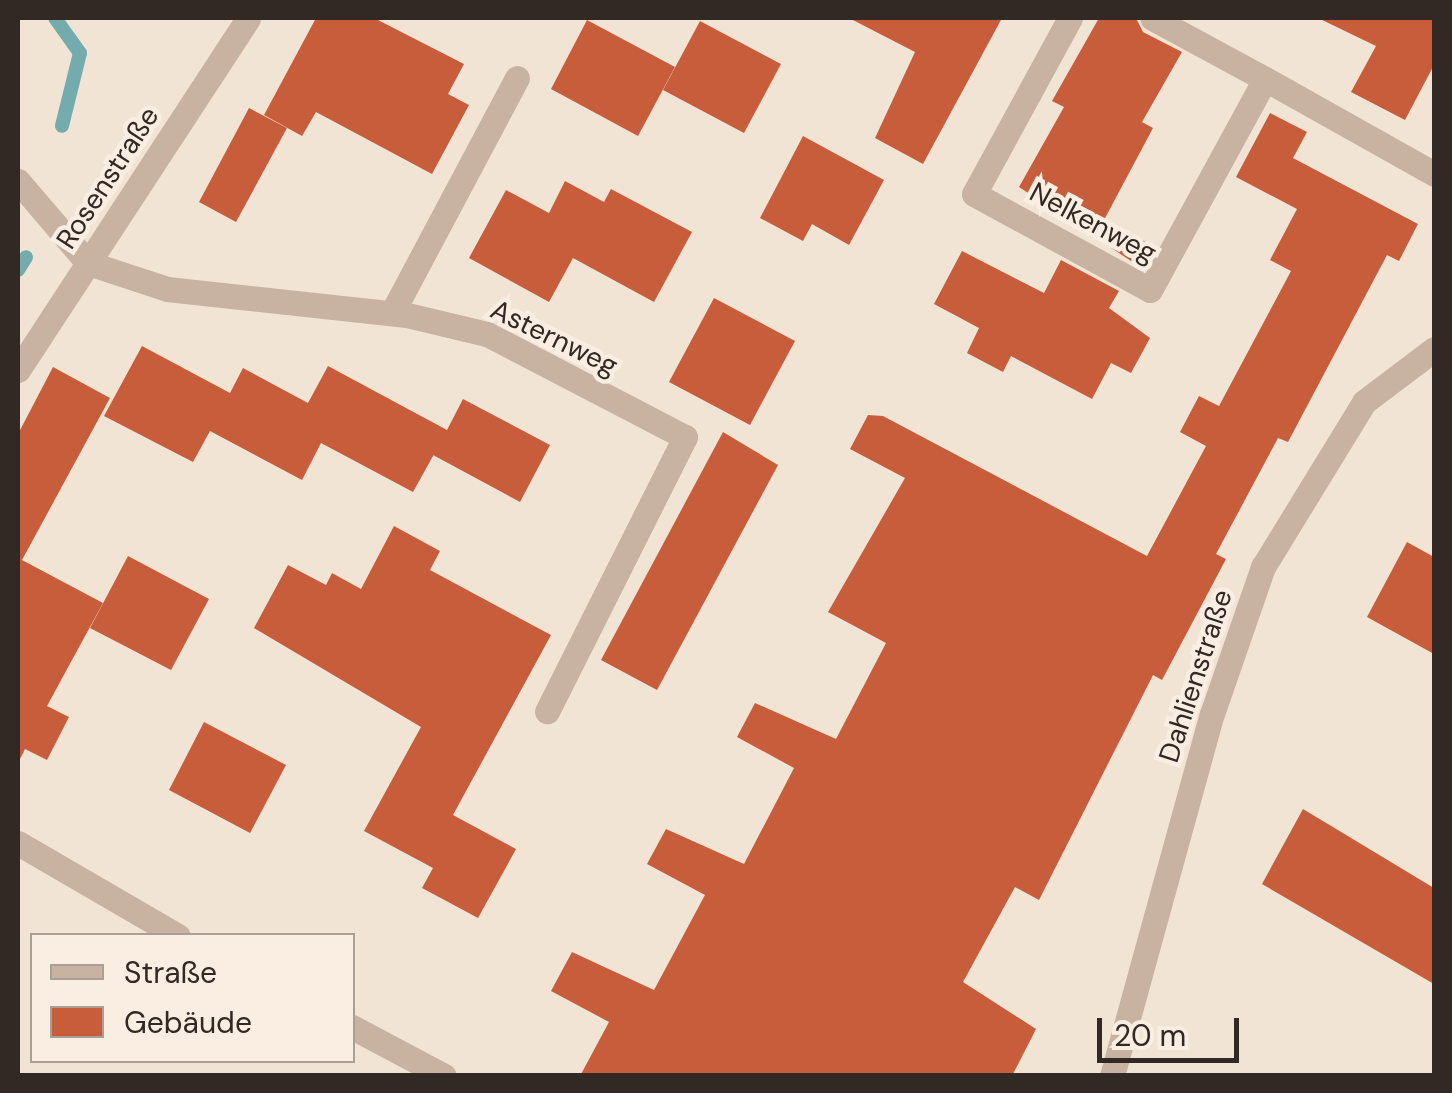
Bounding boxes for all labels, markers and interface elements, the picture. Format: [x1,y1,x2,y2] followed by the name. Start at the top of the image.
[50,101,166,255] street label: Rosenstraße
[1024,176,1162,270] street label: Nelkenweg
[485,293,623,383] street label: Asternweg
[1152,585,1240,767] street label: Dahlienstraße
[30,933,355,1063] legend
[124,953,217,992] text: Straße
[1102,998,1244,1060] scale bar
[124,1003,252,1042] text: Gebäude
[1114,1016,1186,1055] text: 20 m

